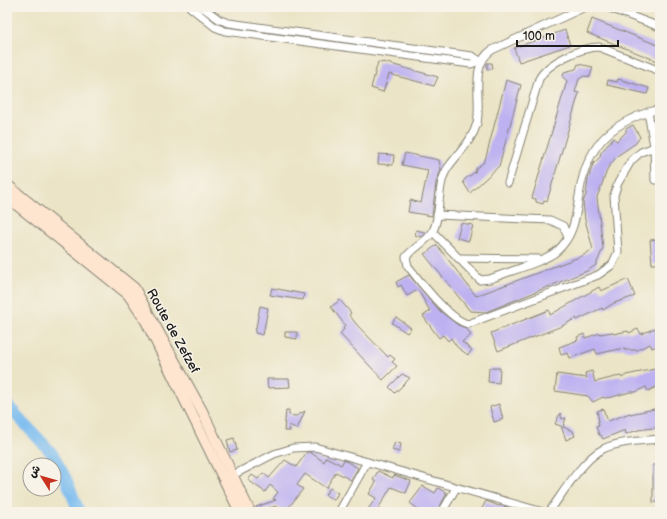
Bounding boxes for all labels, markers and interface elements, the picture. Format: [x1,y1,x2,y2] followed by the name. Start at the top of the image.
[517,22,618,48] scale bar
[523,29,555,44] text: 100 m
[143,286,203,376] street label: Route de Zefzef
[22,457,62,497] north arrow
[26,463,43,480] text: ش

